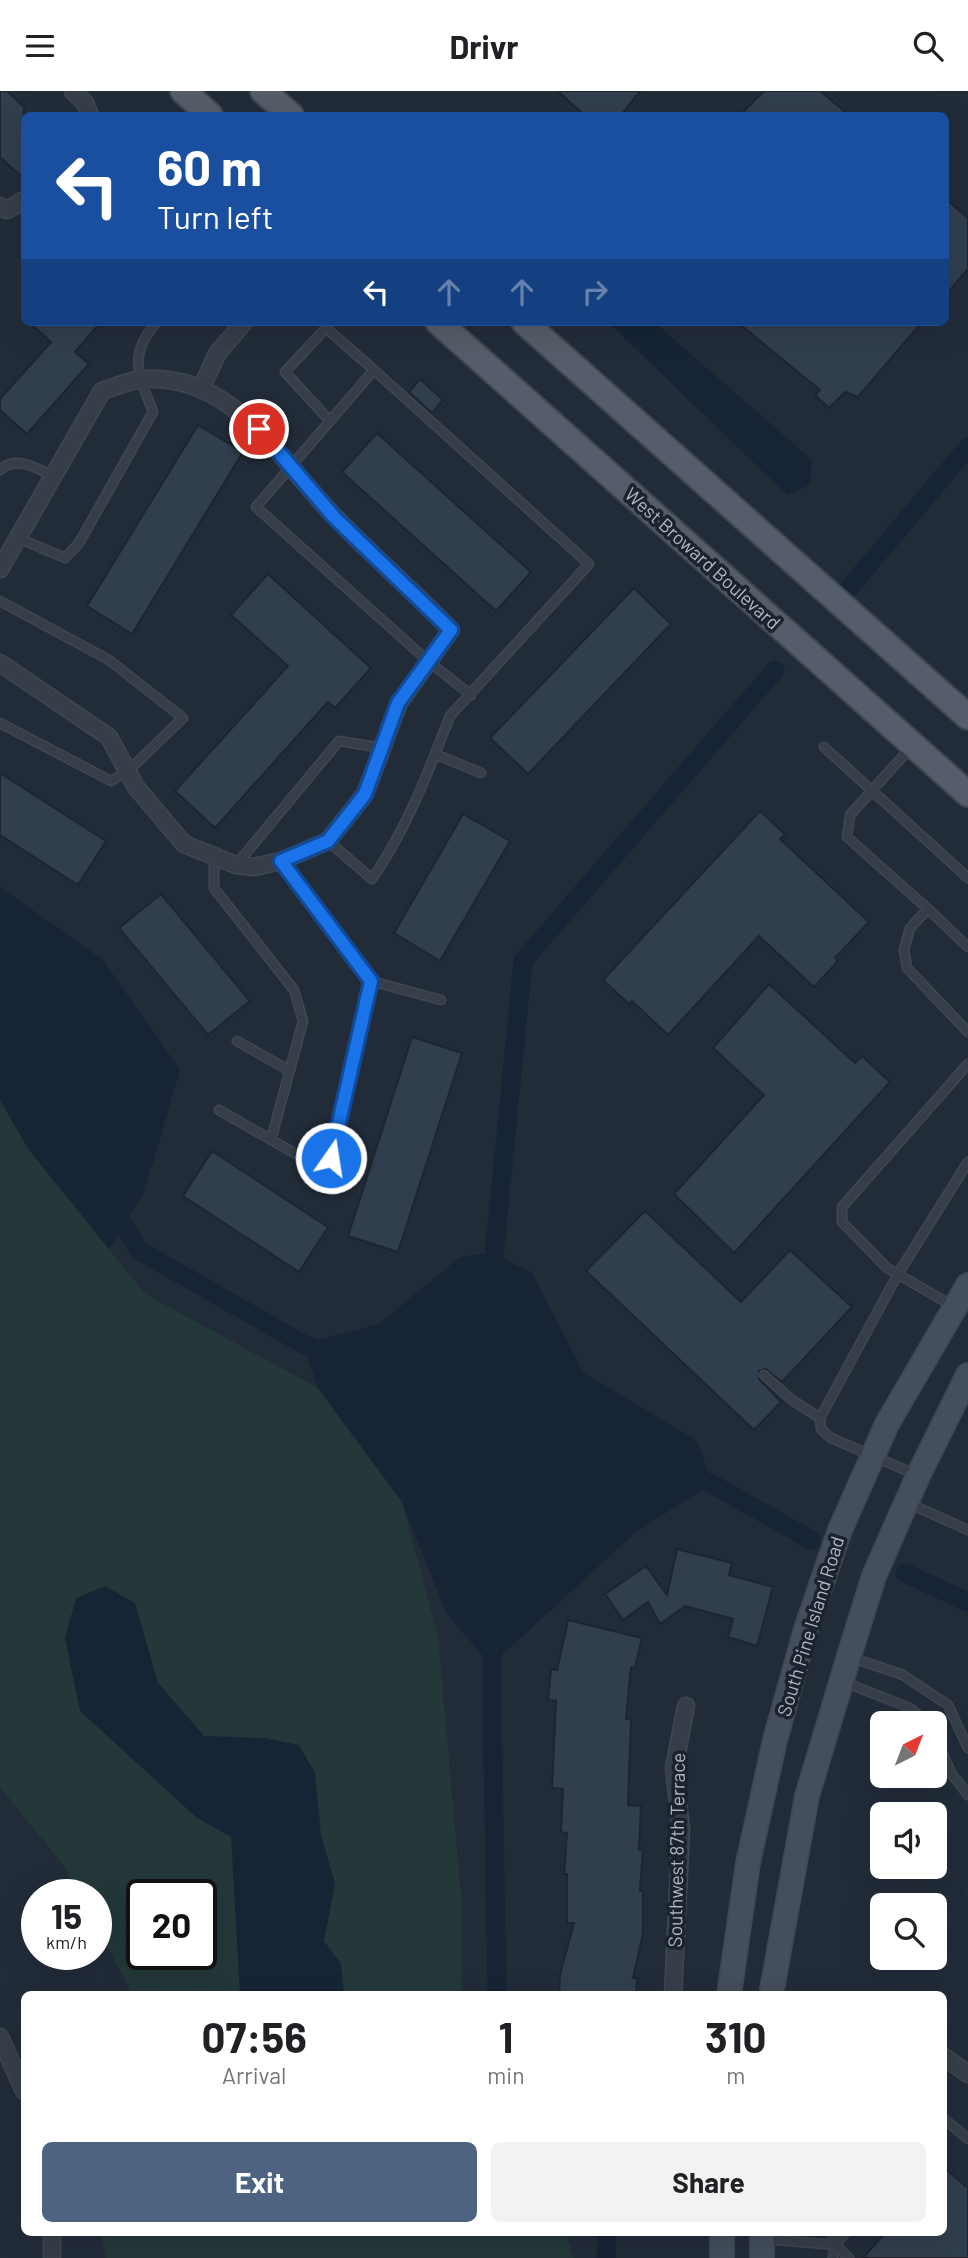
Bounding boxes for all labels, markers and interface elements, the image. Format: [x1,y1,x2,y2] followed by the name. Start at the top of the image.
[21,27,59,65] icon: menu
[449,27,519,65] text: Drivr
[909,27,947,65] icon: search
[157,137,262,196] text: 60 m
[42,140,133,231] icon: left
[157,197,274,235] text: Turn left
[357,273,395,311] icon: left
[430,273,468,311] icon: ahead
[503,273,541,311] icon: ahead
[576,273,614,311] icon: right
[229,399,289,459] pin
[240,410,278,448] icon: arrive
[621,482,785,634] street label: West Broward Boulevard
[294,1121,368,1195] position arrow
[772,1533,848,1719] street label: South Pine Island Road
[870,1711,947,1789] north arrow
[870,1711,947,1970] map controls
[663,1752,689,1948] street label: Southwest 87th Terrace
[870,1802,947,1879] button: sound
[126,1879,217,1970] speed limit sign: 20
[870,1893,947,1970] button: search
[51,1894,82,1936] text: 15
[46,1931,87,1953] text: km/h
[202,2011,307,2061] text: 07:56
[499,2011,513,2061] text: 1
[705,2011,766,2061] text: 310
[222,2061,286,2089] text: Arrival
[487,2061,525,2089] text: min
[726,2061,745,2089] text: m
[42,2142,477,2222] button: Exit
[491,2142,926,2222] button: Share

